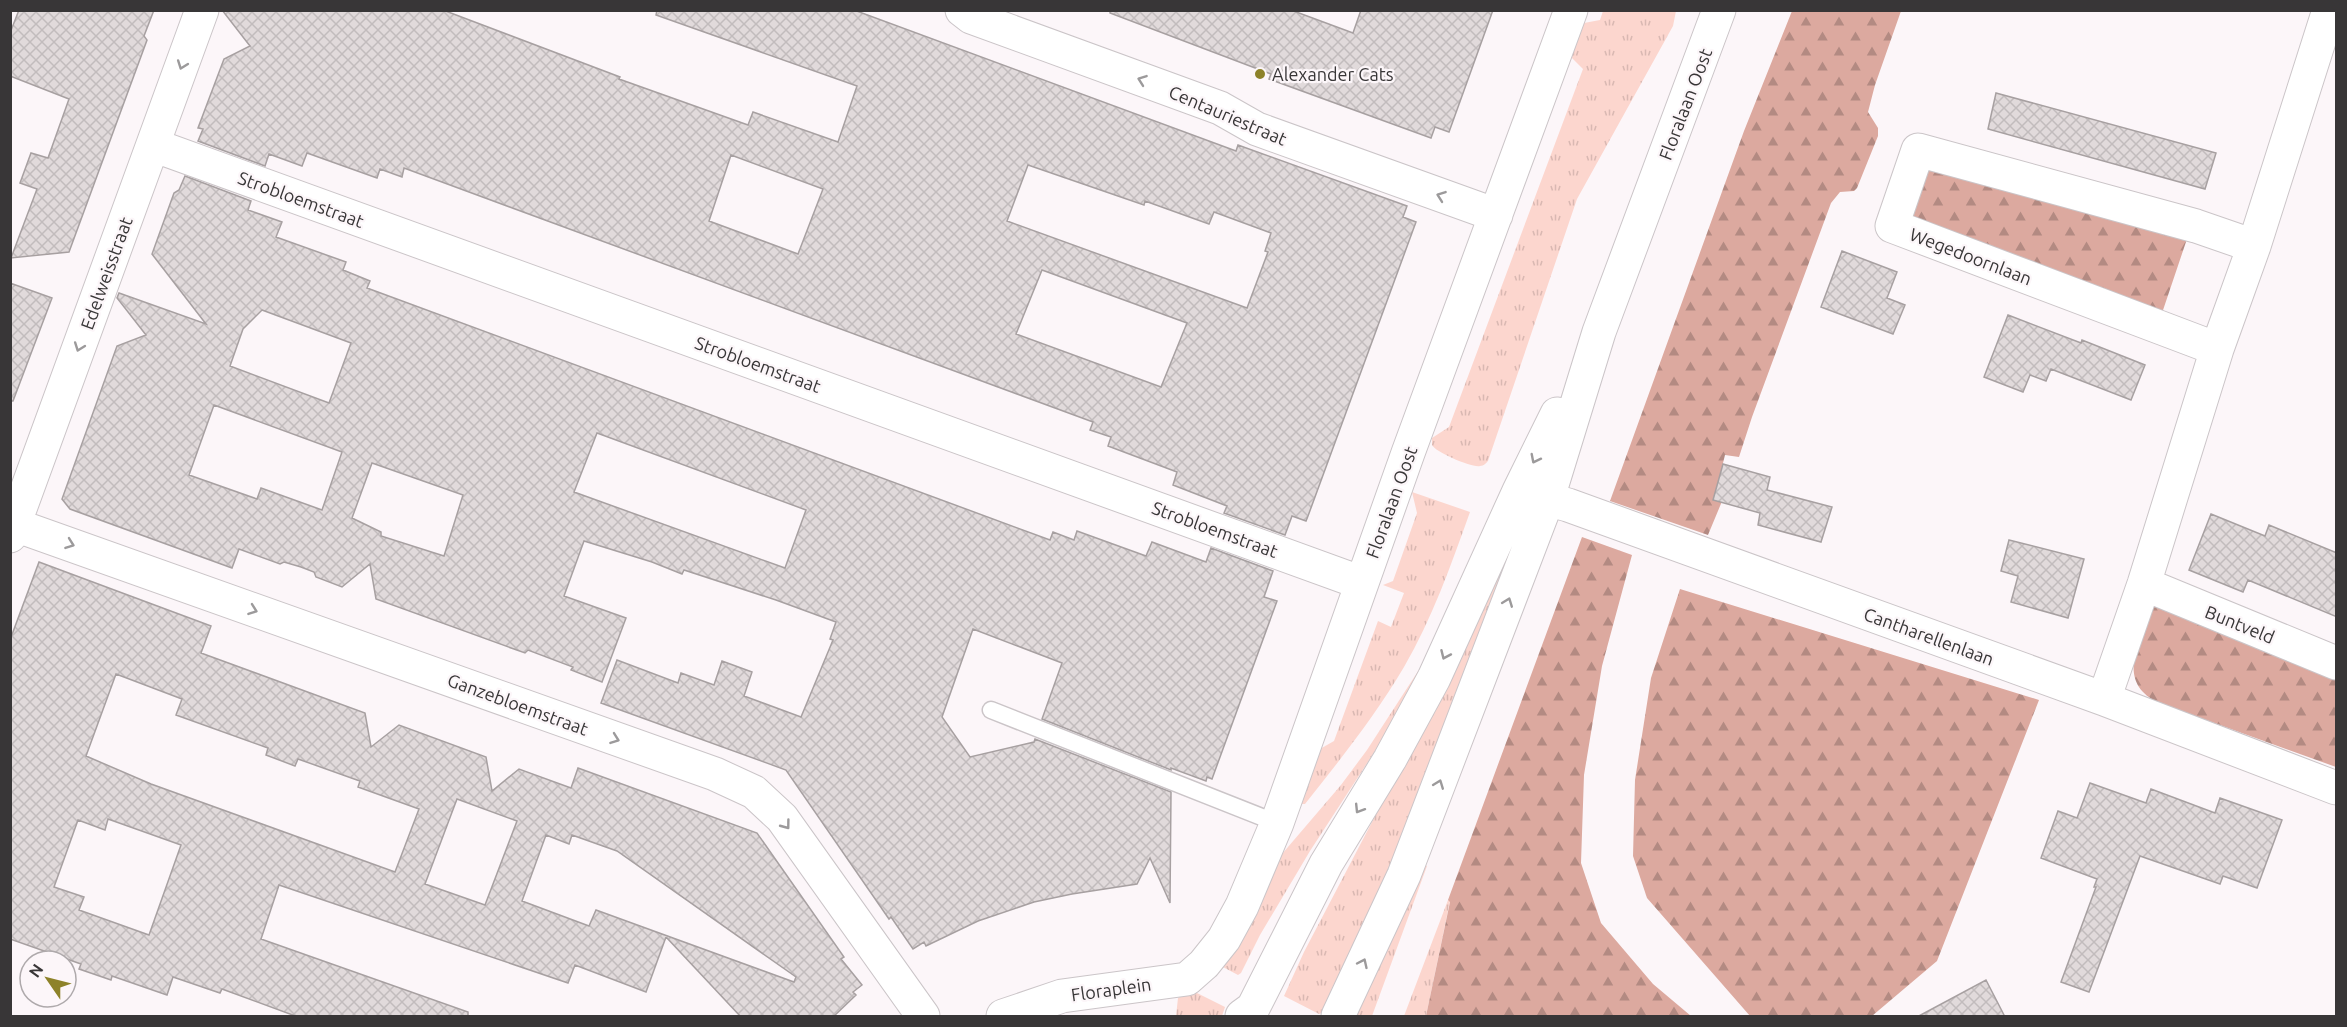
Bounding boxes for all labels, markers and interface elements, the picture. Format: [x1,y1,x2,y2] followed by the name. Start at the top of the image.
[1655,45,1715,163] street label: Floralaan Oost
[177,59,189,70] one-way arrow
[1272,64,1394,84] place label: Alexander Cats
[1253,67,1267,81] marker: Alexander Cats
[1137,74,1148,87] one-way arrow
[1166,81,1290,149] street label: Centauriestraat
[235,167,367,231] street label: Strobloemstraat
[1436,190,1447,203] one-way arrow
[76,214,136,332] street label: Edelweisstraat
[1907,224,2035,288] street label: Wegedoornlaan
[692,332,824,396] street label: Strobloemstraat
[74,341,87,352] one-way arrow
[1361,443,1421,561] street label: Floralaan Oost
[1530,453,1542,464] one-way arrow
[1149,497,1281,561] street label: Strobloemstraat
[64,537,75,550] one-way arrow
[1501,597,1514,608] one-way arrow
[2202,601,2278,647] street label: Buntveld
[247,602,258,615] one-way arrow
[1861,603,1997,669] street label: Cantharellenlaan
[1440,649,1452,660] one-way arrow
[445,669,591,739] street label: Ganzebloemstraat
[609,731,620,744] one-way arrow
[1432,779,1444,790] one-way arrow
[1355,803,1367,813] one-way arrow
[779,818,790,829] one-way arrow
[18,949,78,1009] north arrow
[1356,959,1368,970] one-way arrow
[25,960,47,980] text: N
[1070,973,1152,1005] street label: Floraplein

